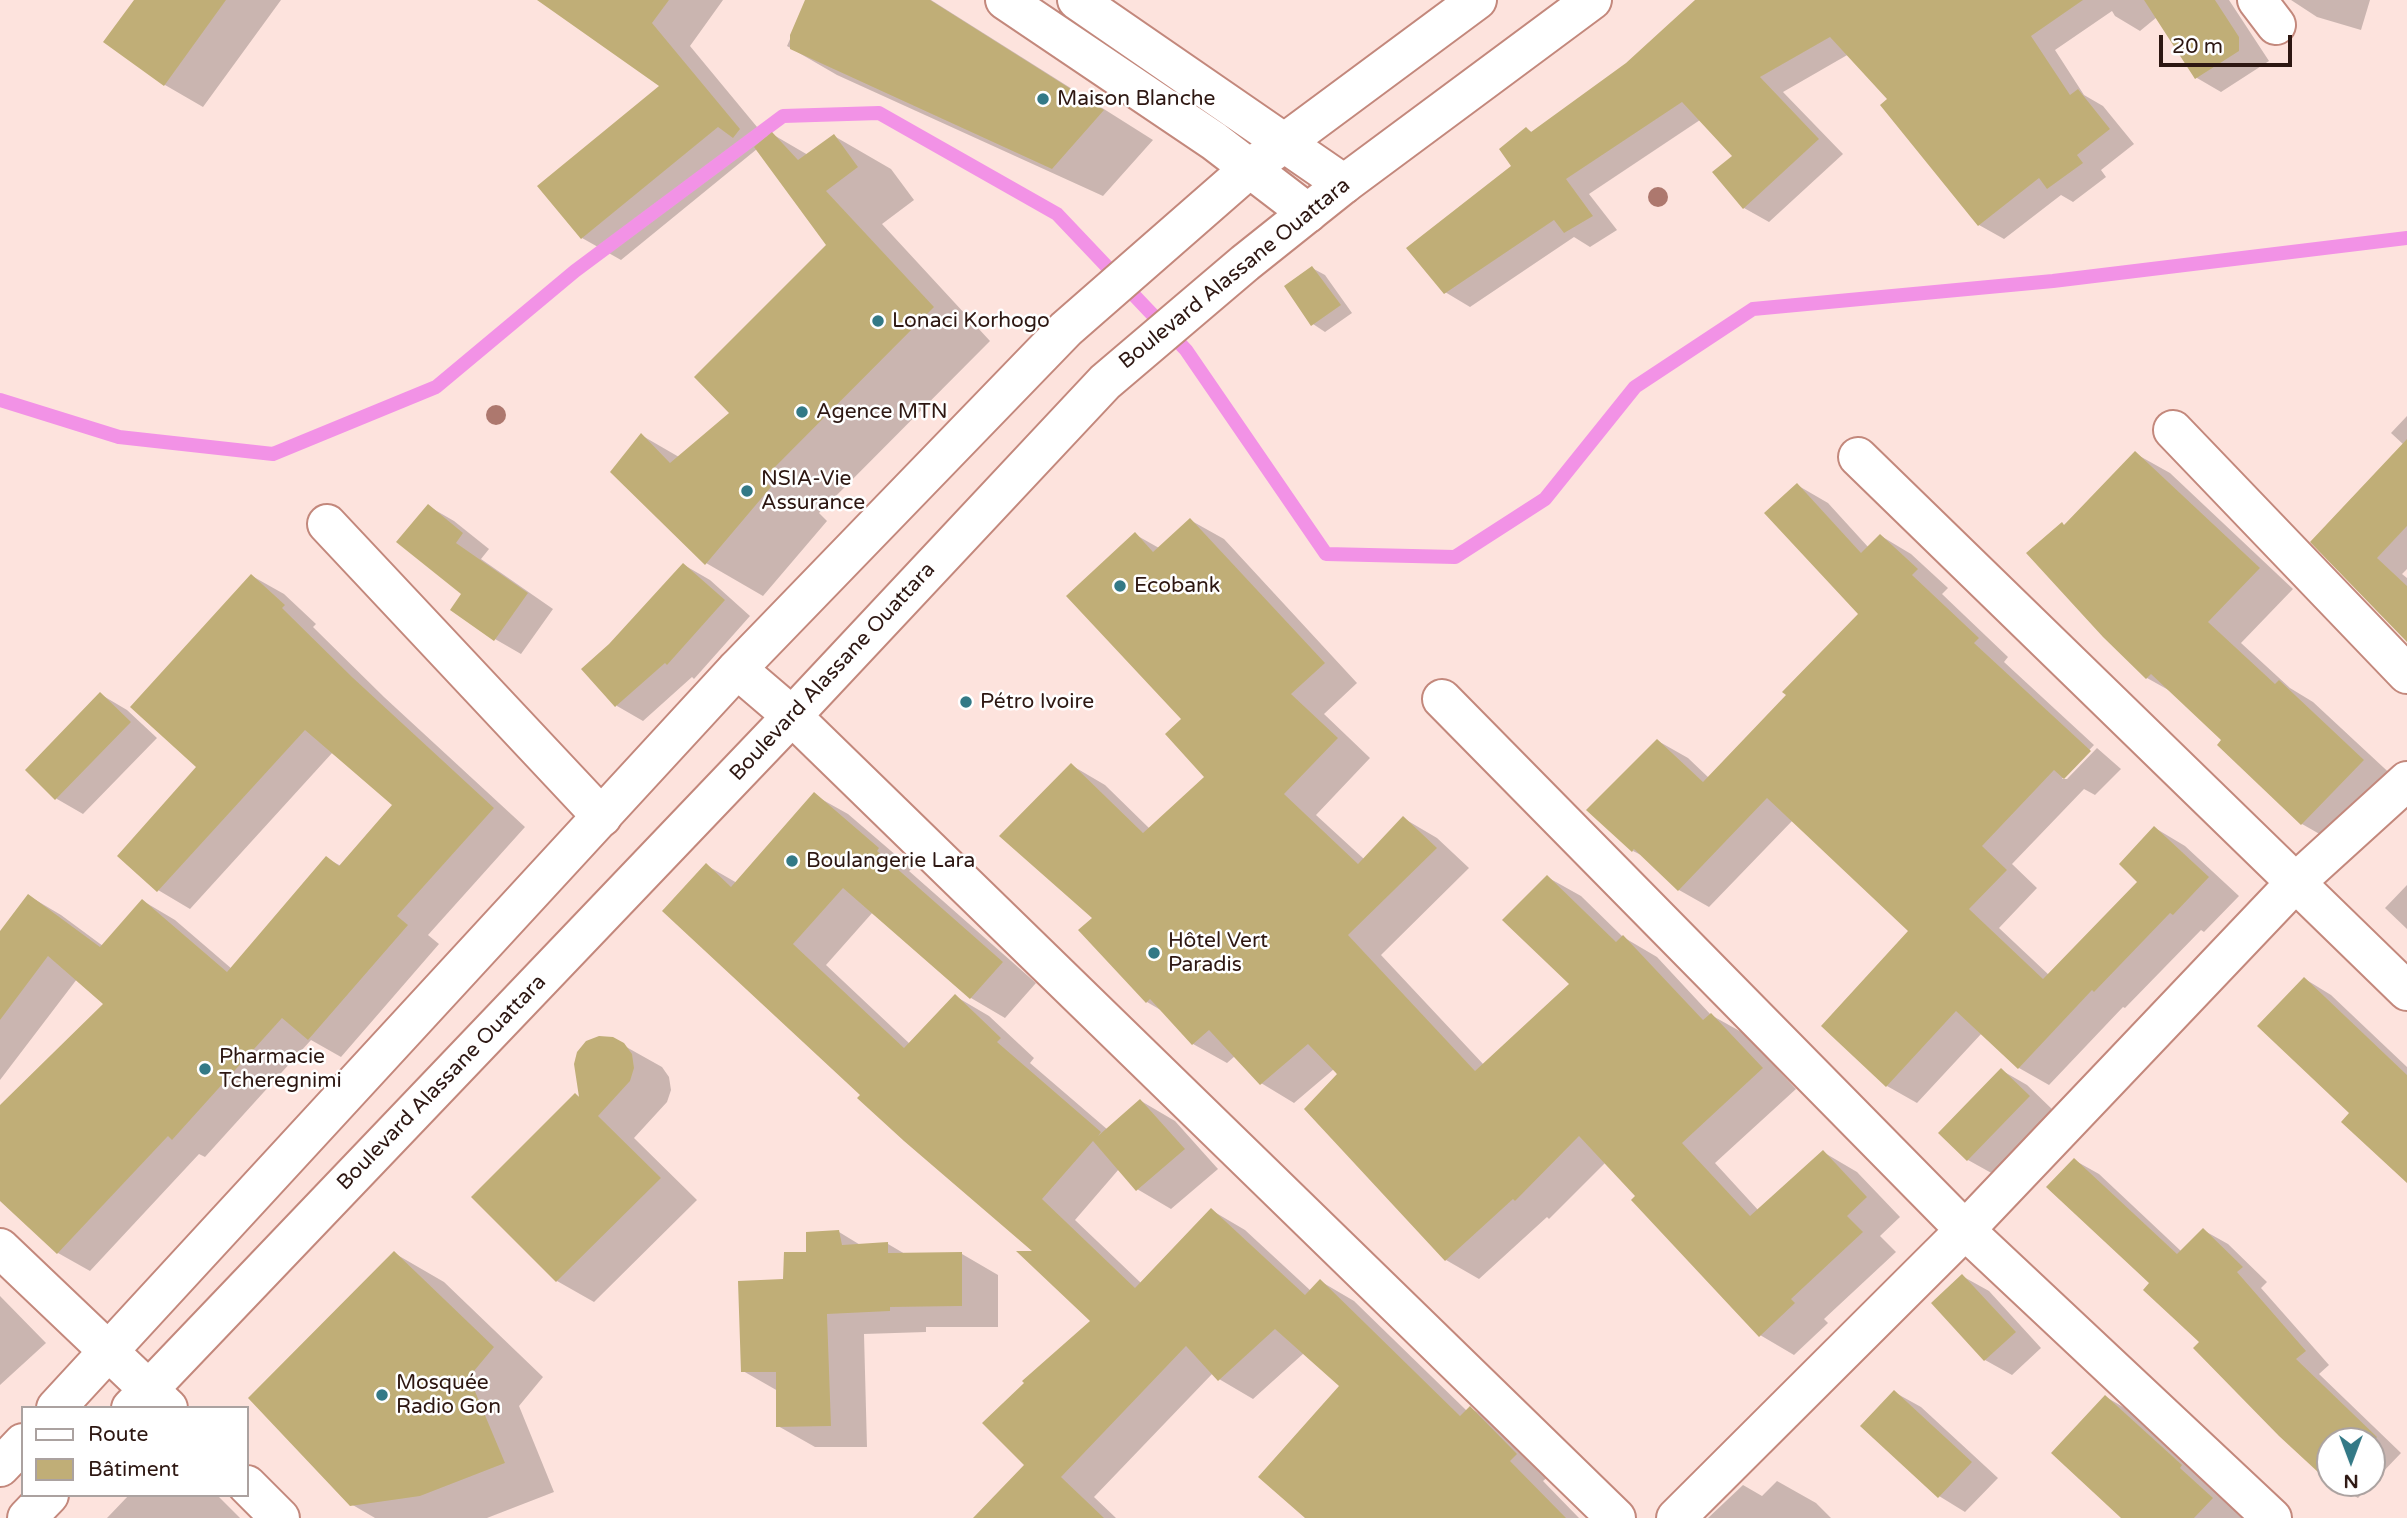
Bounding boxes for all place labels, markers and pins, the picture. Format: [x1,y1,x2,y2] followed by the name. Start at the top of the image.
[1057,86,1216,112] place label: Maison Blanche
[1035,91,1051,107] marker: Maison Blanche
[892,308,1050,334] place label: Lonaci Korhogo
[870,313,886,329] marker: Lonaci Korhogo
[816,399,948,425] place label: Agence MTN
[794,404,810,420] marker: Agence MTN
[761,466,865,516] place label: NSIA-Vie Assurance
[739,483,755,499] marker: NSIA-Vie Assurance
[1134,573,1220,599] place label: Ecobank
[1112,578,1128,594] marker: Ecobank
[980,689,1094,715] place label: Pétro Ivoire
[958,694,974,710] marker: Pétro Ivoire
[806,848,975,874] place label: Boulangerie Lara
[784,853,800,869] marker: Boulangerie Lara
[1168,928,1268,978] place label: Hôtel Vert Paradis
[1146,945,1162,961] marker: Hôtel Vert Paradis
[219,1044,342,1094] place label: Pharmacie Tcheregnimi
[197,1061,213,1077] marker: Pharmacie Tcheregnimi
[396,1370,501,1420] place label: Mosquée Radio Gon
[374,1387,390,1403] marker: Mosquée Radio Gon

